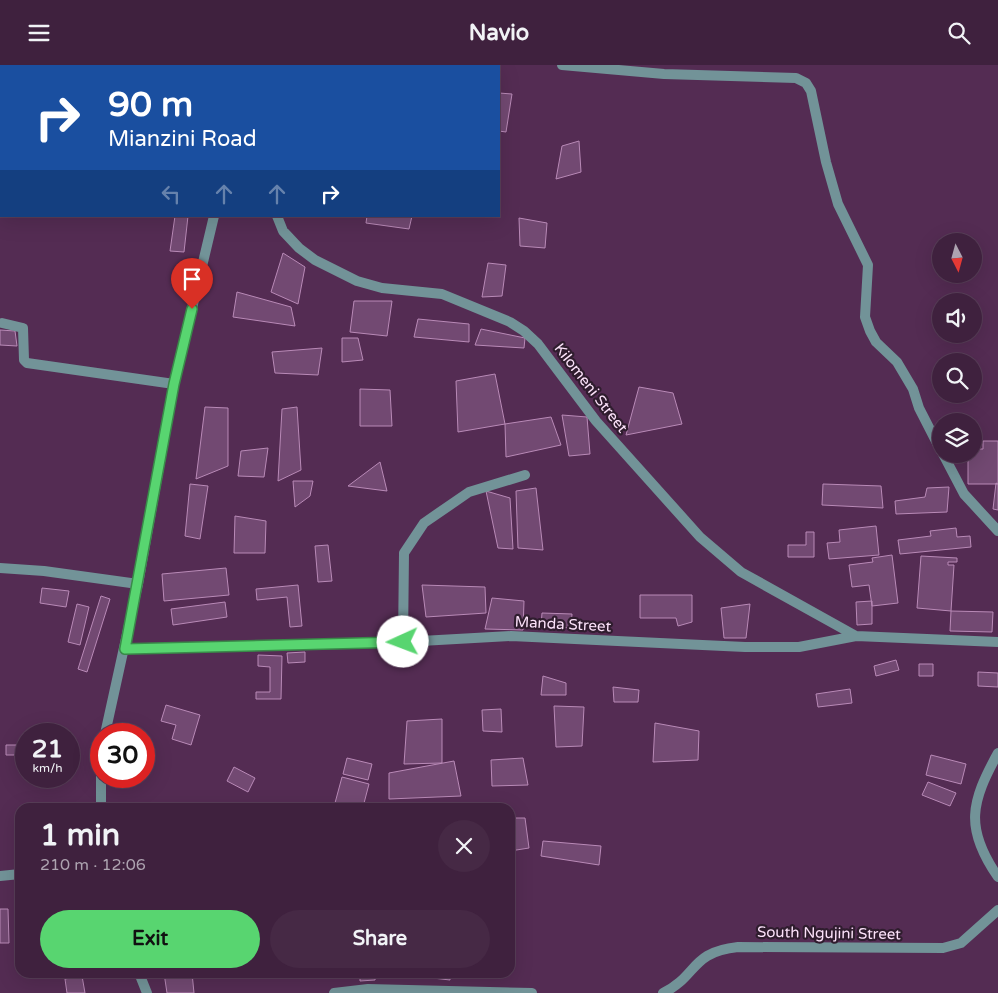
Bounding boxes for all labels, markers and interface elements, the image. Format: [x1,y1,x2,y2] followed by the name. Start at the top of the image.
[25,19,53,47] icon: menu
[945,19,973,47] icon: search
[469,20,529,46] text: Navio
[108,84,193,126] text: 90 m
[25,85,90,150] icon: right
[108,126,257,152] text: Mianzini Road
[157,180,185,208] icon: left
[210,180,238,208] icon: ahead
[263,180,291,208] icon: ahead
[316,180,344,208] icon: right
[932,233,982,283] north arrow
[932,233,982,463] map controls
[171,258,213,309] pin
[178,265,206,293] icon: arrive
[932,293,982,343] button: sound
[550,340,632,437] street label: Kilomeni Street
[932,353,982,403] button: search
[932,413,982,463] button: layers
[514,612,612,636] street label: Manda Street
[376,615,428,667] position arrow
[90,723,155,788] speed limit sign: 30
[32,734,63,764] text: 21
[32,761,63,775] text: km/h
[40,817,120,854] text: 1 min
[438,820,490,872] button: close
[40,855,146,875] text: 210 m · 12:06
[40,910,260,968] button: Exit
[270,910,490,968] button: Share
[757,923,901,943] street label: South Ngujini Street

